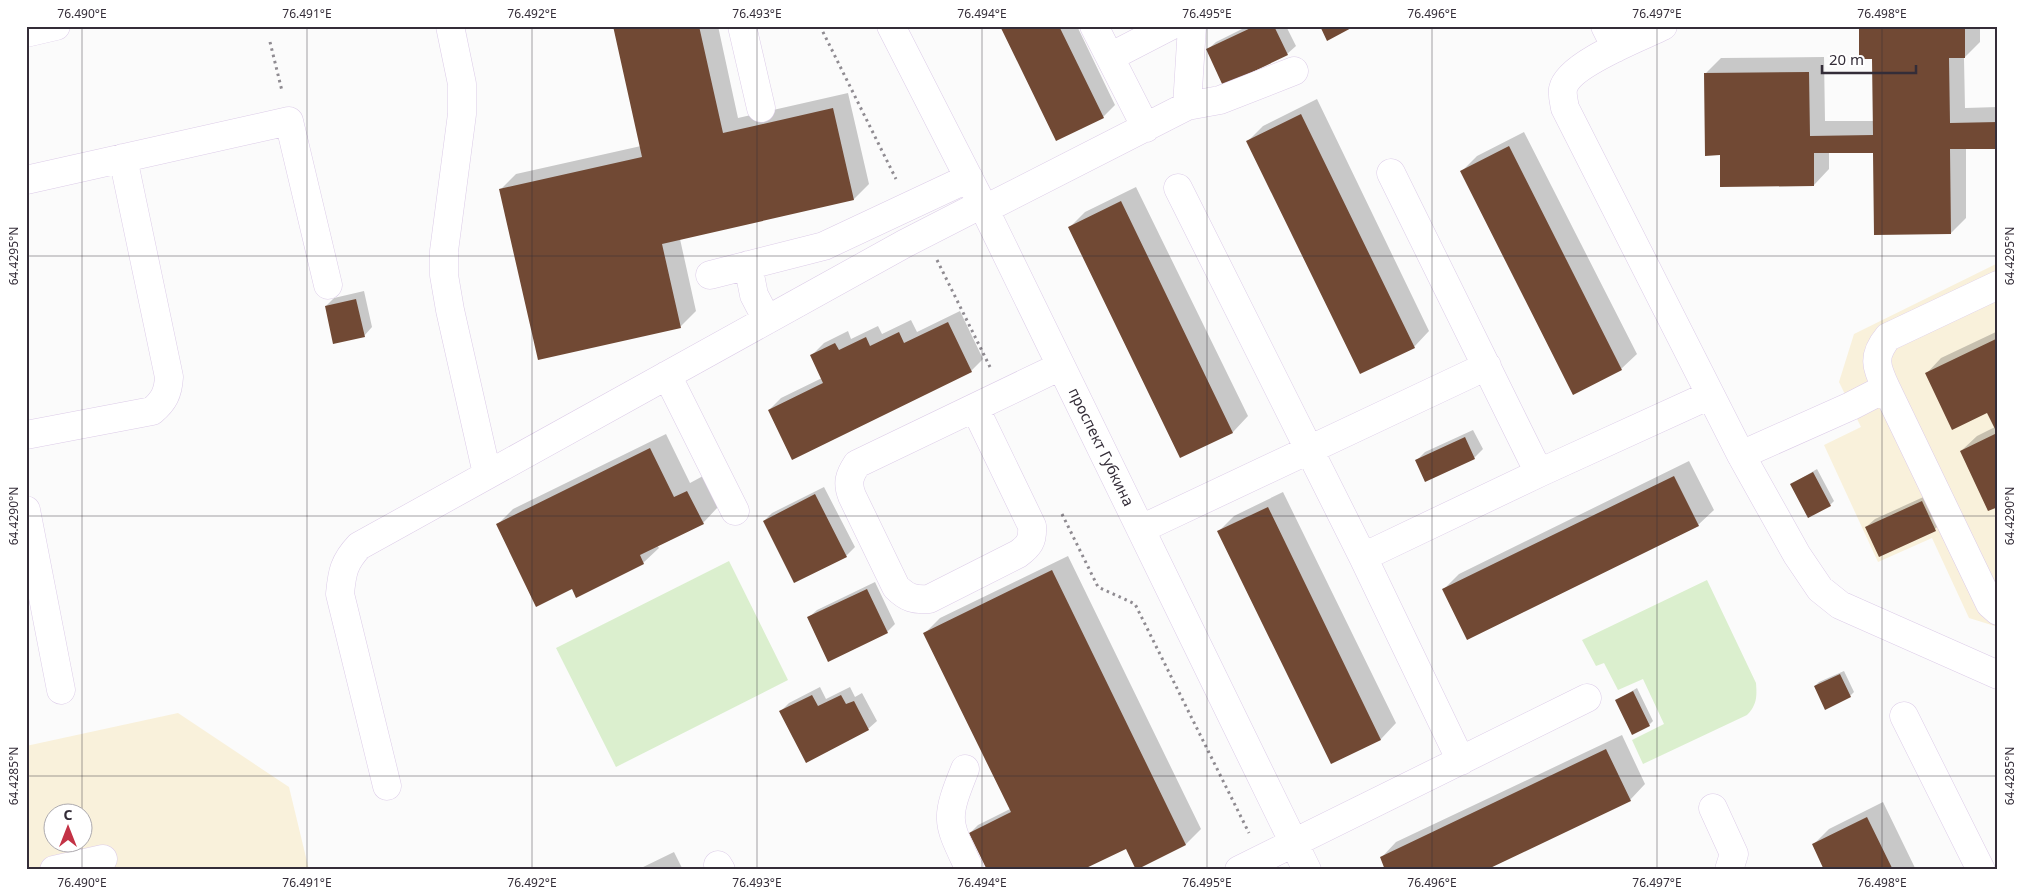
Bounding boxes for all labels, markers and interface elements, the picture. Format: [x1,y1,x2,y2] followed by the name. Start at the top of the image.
[57,5,107,22] text: 76.490°E
[282,5,332,22] text: 76.491°E
[507,5,557,22] text: 76.492°E
[732,5,782,22] text: 76.493°E
[957,5,1007,22] text: 76.494°E
[1182,5,1232,22] text: 76.495°E
[1407,5,1457,22] text: 76.496°E
[1632,5,1682,22] text: 76.497°E
[1857,5,1907,22] text: 76.498°E
[1822,42,1915,74] scale bar
[1829,49,1864,69] text: 20 m
[5,227,22,285] text: 64.4295°N
[2001,227,2018,285] text: 64.4295°N
[1065,384,1139,509] street label: проспект Губкина
[5,487,22,545] text: 64.4290°N
[2001,487,2018,545] text: 64.4290°N
[5,747,22,805] text: 64.4285°N
[2001,747,2018,805] text: 64.4285°N
[42,804,92,854] north arrow
[63,805,73,824] text: С
[57,874,107,891] text: 76.490°E
[282,874,332,891] text: 76.491°E
[507,874,557,891] text: 76.492°E
[732,874,782,891] text: 76.493°E
[957,874,1007,891] text: 76.494°E
[1182,874,1232,891] text: 76.495°E
[1407,874,1457,891] text: 76.496°E
[1632,874,1682,891] text: 76.497°E
[1857,874,1907,891] text: 76.498°E

